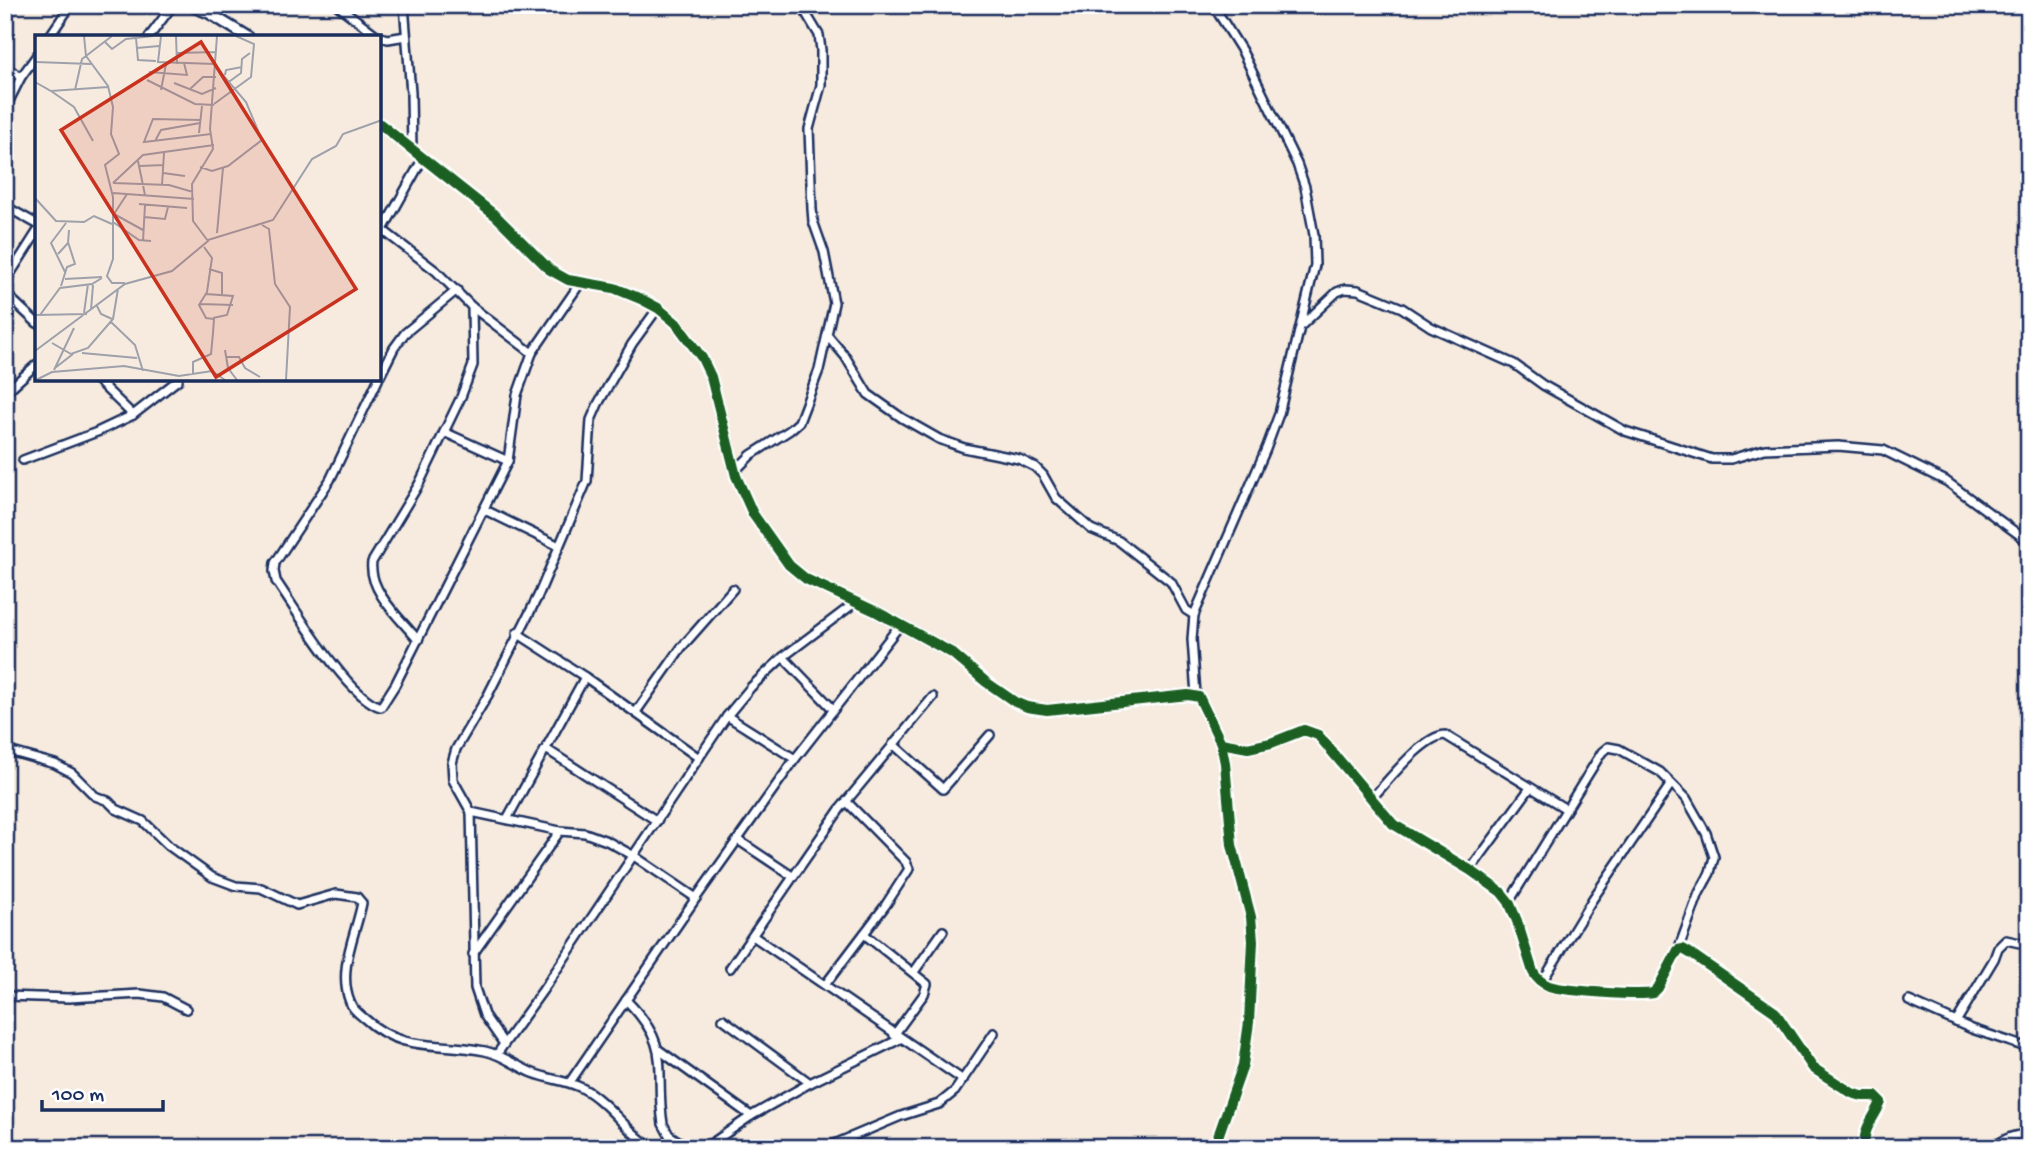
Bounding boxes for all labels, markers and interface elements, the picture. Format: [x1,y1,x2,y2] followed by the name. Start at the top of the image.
[35,35,382,382] inset map
[42,1069,163,1113] scale bar
[51,1084,104,1109] text: 100 m

